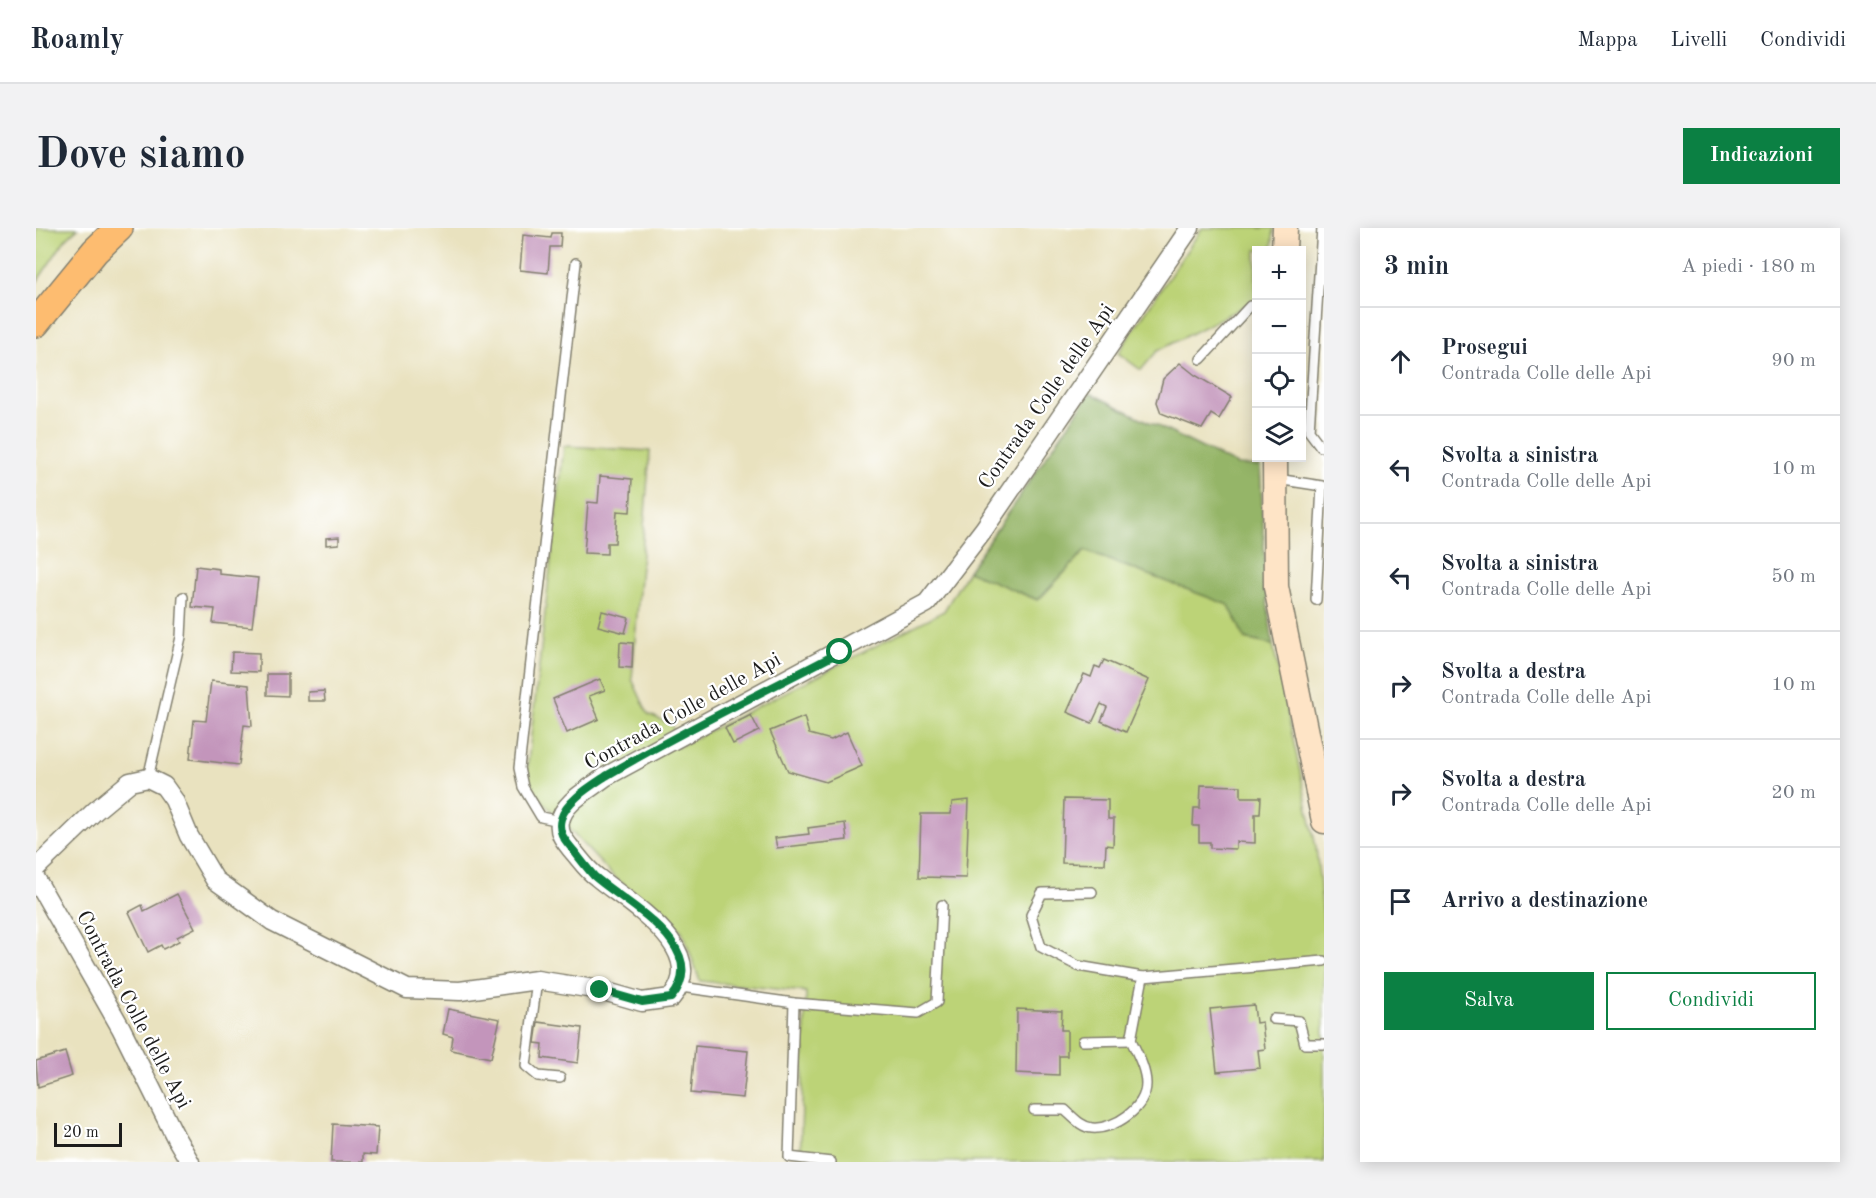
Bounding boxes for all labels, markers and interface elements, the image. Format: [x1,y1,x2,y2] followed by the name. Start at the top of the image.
[30,27,124,55] text: Roamly
[1577,30,1638,51] text: Mappa
[1671,30,1727,51] text: Livelli
[1760,30,1846,51] text: Condividi
[1683,128,1840,184] button: Indicazioni
[36,135,246,177] text: Dove siamo
[1252,246,1306,462] map controls
[1252,246,1306,300] button: +
[1384,254,1449,280] text: 3 min
[1681,257,1816,277] text: A piedi · 180 m
[1252,300,1306,354] button: −
[975,301,1119,493] street label: Contrada Colle delle Api
[1441,337,1528,359] text: Prosegui
[1384,345,1417,378] icon: ahead
[1771,351,1816,371] text: 90 m
[1252,354,1306,408] button: locate
[1441,364,1651,384] text: Contrada Colle delle Api
[1252,408,1306,462] button: layers
[1441,445,1599,467] text: Svolta a sinistra
[1384,453,1417,486] icon: left
[1771,459,1816,479] text: 10 m
[1441,472,1651,492] text: Contrada Colle delle Api
[1441,553,1599,575] text: Svolta a sinistra
[1384,561,1417,594] icon: left
[1771,567,1816,587] text: 50 m
[1441,580,1651,600] text: Contrada Colle delle Api
[826,638,852,664] route start
[581,649,785,775] street label: Contrada Colle delle Api
[1441,661,1586,683] text: Svolta a destra
[1384,669,1417,702] icon: right
[1771,675,1816,695] text: 10 m
[1441,688,1651,708] text: Contrada Colle delle Api
[1441,769,1586,791] text: Svolta a destra
[1384,777,1417,810] icon: right
[1771,783,1816,803] text: 20 m
[1441,796,1651,816] text: Contrada Colle delle Api
[1384,885,1417,918] icon: arrive
[1441,890,1648,912] text: Arrivo a destinazione
[72,908,194,1112] street label: Contrada Colle delle Api
[1384,972,1594,1030] button: Salva
[1606,972,1816,1030] button: Condividi
[586,976,612,1002] route end
[54,1120,122,1148] scale bar
[63,1125,99,1141] text: 20 m

